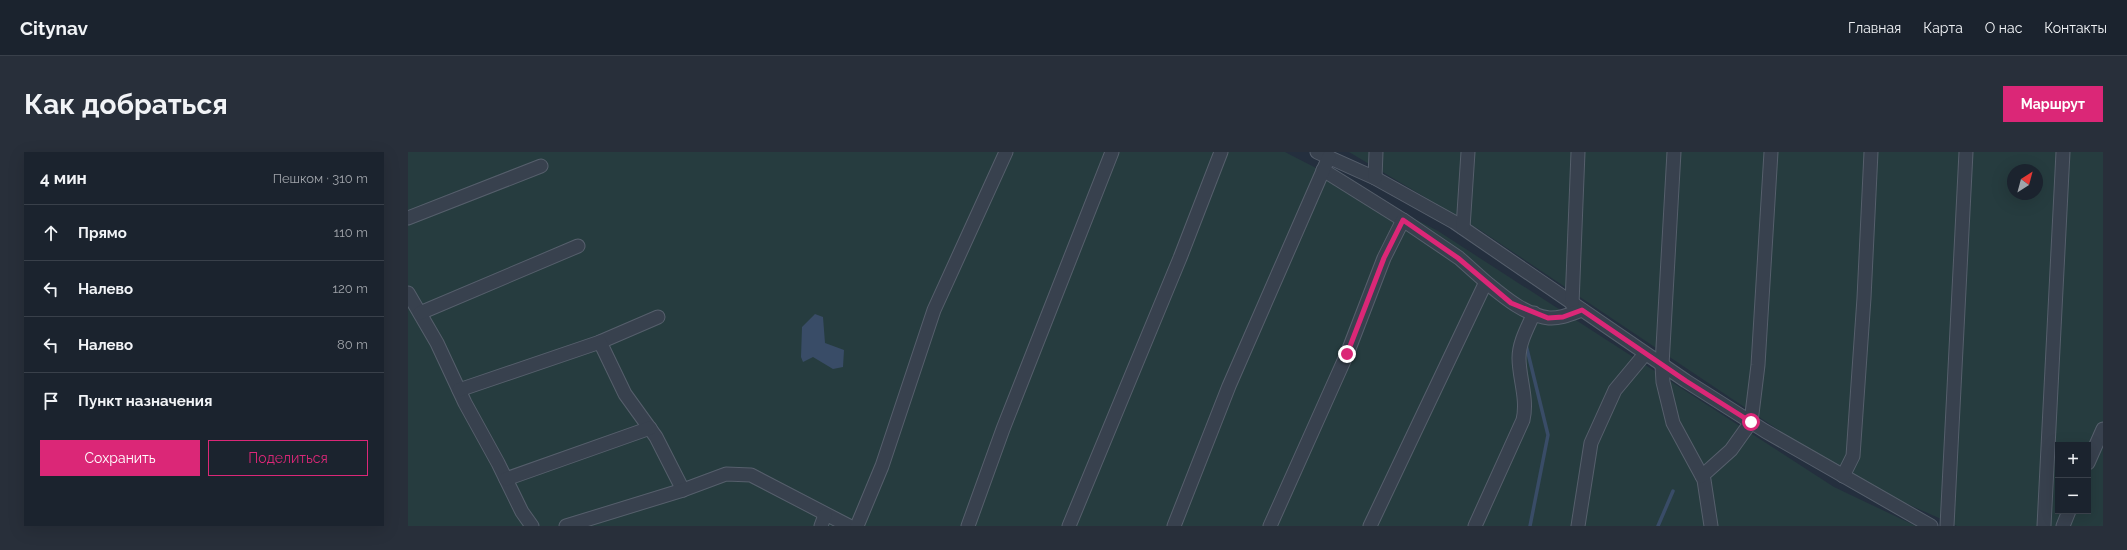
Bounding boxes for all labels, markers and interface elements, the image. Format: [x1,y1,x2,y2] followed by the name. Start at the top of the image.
[20,17,88,39] text: Citynav
[1848,20,1901,36] text: Главная
[1923,20,1963,36] text: Карта
[1985,20,2022,36] text: О нас
[2044,20,2107,36] text: Контакты
[2003,86,2103,122] button: Маршрут
[24,88,228,121] text: Как добраться
[2007,164,2043,200] north arrow
[40,168,87,188] text: 4 мин
[273,171,368,186] text: Пешком · 310 m
[40,222,62,244] icon: ahead
[78,224,127,242] text: Прямо
[334,225,368,240] text: 110 m
[40,278,62,300] icon: left
[78,280,133,298] text: Налево
[332,281,368,296] text: 120 m
[40,334,62,356] icon: left
[78,336,133,354] text: Налево
[337,337,368,352] text: 80 m
[1338,345,1356,363] route end
[40,390,62,412] icon: arrive
[78,392,212,410] text: Пункт назначения
[1742,413,1760,431] route start
[40,440,200,476] button: Сохранить
[208,440,368,476] button: Поделиться
[2055,442,2091,514] map controls
[2055,442,2091,478] button: +
[2055,478,2091,514] button: −

